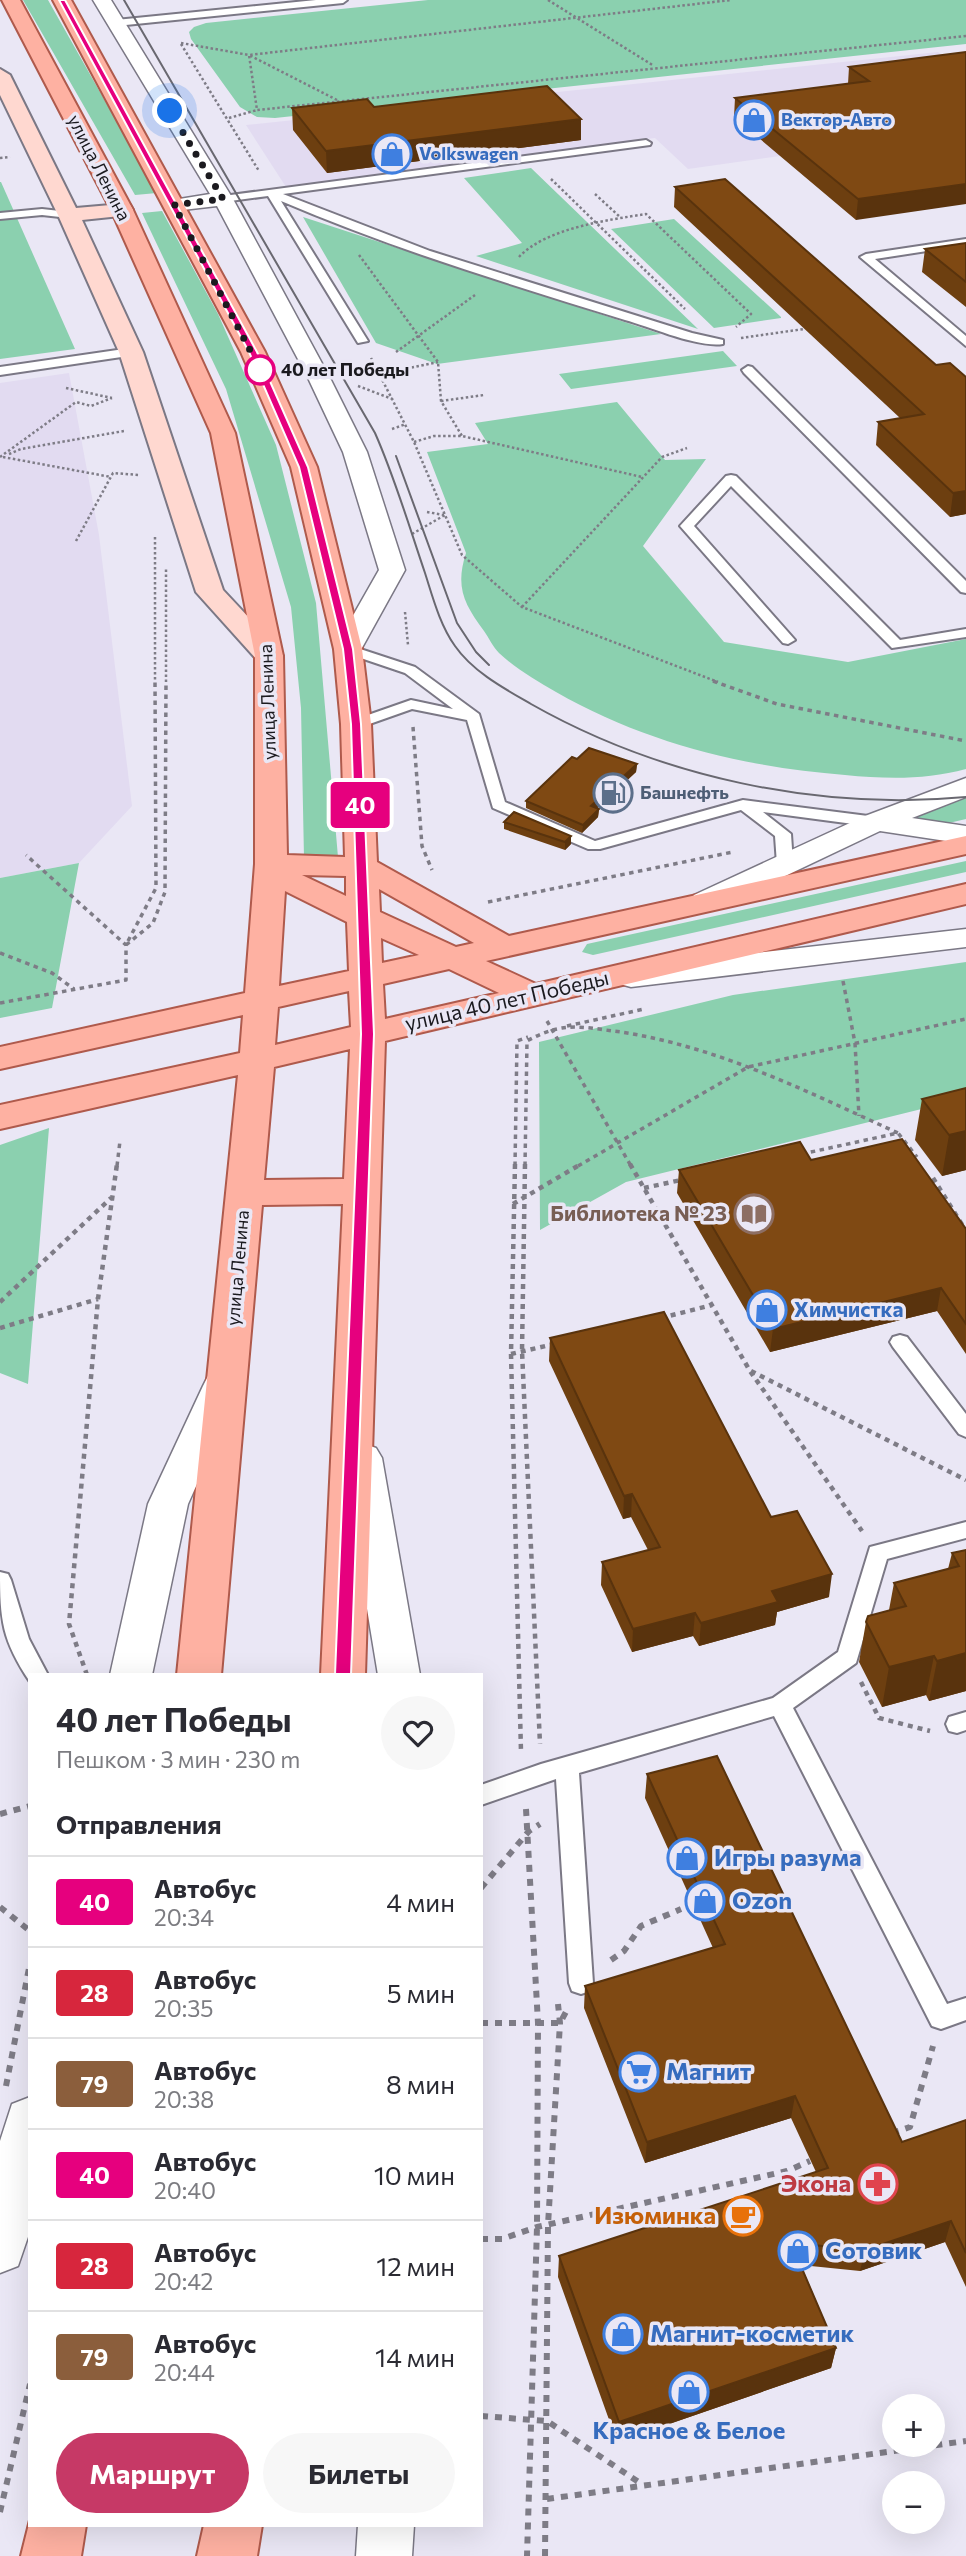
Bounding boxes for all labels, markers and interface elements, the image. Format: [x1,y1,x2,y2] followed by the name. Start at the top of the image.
[152,93,187,128] your location
[733,99,775,141] shop icon: Вектор-Авто
[781,108,892,130] place label: Вектор-Авто
[64,111,136,224] street label: улица Ленина
[371,133,413,175] shop icon: Volkswagen
[419,142,519,164] place label: Volkswagen
[245,355,275,385] marker: 40 лет Победы
[281,358,409,380] place label: 40 лет Победы
[254,644,280,760] street label: улица Ленина
[592,772,634,814] fuel station icon: Башнефть
[640,781,729,803] place label: Башнефть
[328,782,392,828] line badge: 40
[345,790,375,819] text: 40
[402,964,611,1035] street label: улица 40 лет Победы
[733,1193,775,1235] library icon: Библиотека № 23
[550,1200,727,1225] place label: Библиотека № 23
[221,1209,253,1327] street label: улица Ленина
[746,1289,788,1331] shop icon: Химчистка
[794,1296,904,1321] place label: Химчистка
[381,1696,455,1770] button: heart
[56,1698,291,1739] text: 40 лет Победы
[56,1745,300,1773] text: Пешком · 3 мин · 230 m
[56,1808,222,1839] text: Отправления
[666,1837,708,1879] shop icon: Игры разума
[714,1842,861,1871] place label: Игры разума
[154,1872,256,1903] text: Автобус
[684,1880,726,1922] shop icon: Ozon
[732,1885,792,1914] place label: Ozon
[386,1886,455,1917] text: 4 мин
[79,1887,110,1916] text: 40
[154,1903,214,1931] text: 20:34
[154,1963,256,1994] text: Автобус
[387,1977,455,2008] text: 5 мин
[80,1978,109,2007] text: 28
[154,1994,213,2022] text: 20:35
[618,2051,660,2093] supermarket icon: Магнит
[154,2054,256,2085] text: Автобус
[666,2056,752,2085] place label: Магнит
[386,2068,455,2099] text: 8 мин
[81,2069,108,2098] text: 79
[154,2085,214,2113] text: 20:38
[154,2145,256,2176] text: Автобус
[374,2159,455,2190] text: 10 мин
[79,2160,110,2189] text: 40
[857,2163,899,2205] pharmacy icon: Экона
[781,2168,851,2197] place label: Экона
[154,2176,216,2204] text: 20:40
[722,2195,764,2237] cafe icon: Изюминка
[594,2200,716,2229] place label: Изюминка
[777,2230,819,2272] shop icon: Сотовик
[825,2235,923,2264] place label: Сотовик
[154,2236,256,2267] text: Автобус
[376,2250,455,2281] text: 12 мин
[80,2251,109,2280] text: 28
[154,2267,213,2295] text: 20:42
[602,2313,644,2355] shop icon: Магнит-косметик
[650,2318,855,2347] place label: Магнит-косметик
[154,2327,256,2358] text: Автобус
[375,2341,455,2372] text: 14 мин
[81,2342,108,2371] text: 79
[154,2358,215,2386] text: 20:44
[668,2371,710,2413] shop icon: Красное & Белое
[882,2394,945,2534] map controls
[882,2394,945,2457] button: +
[593,2415,785,2444] place label: Красное & Белое
[56,2433,249,2513] button: Маршрут
[263,2433,455,2513] button: Билеты
[882,2471,945,2534] button: −

